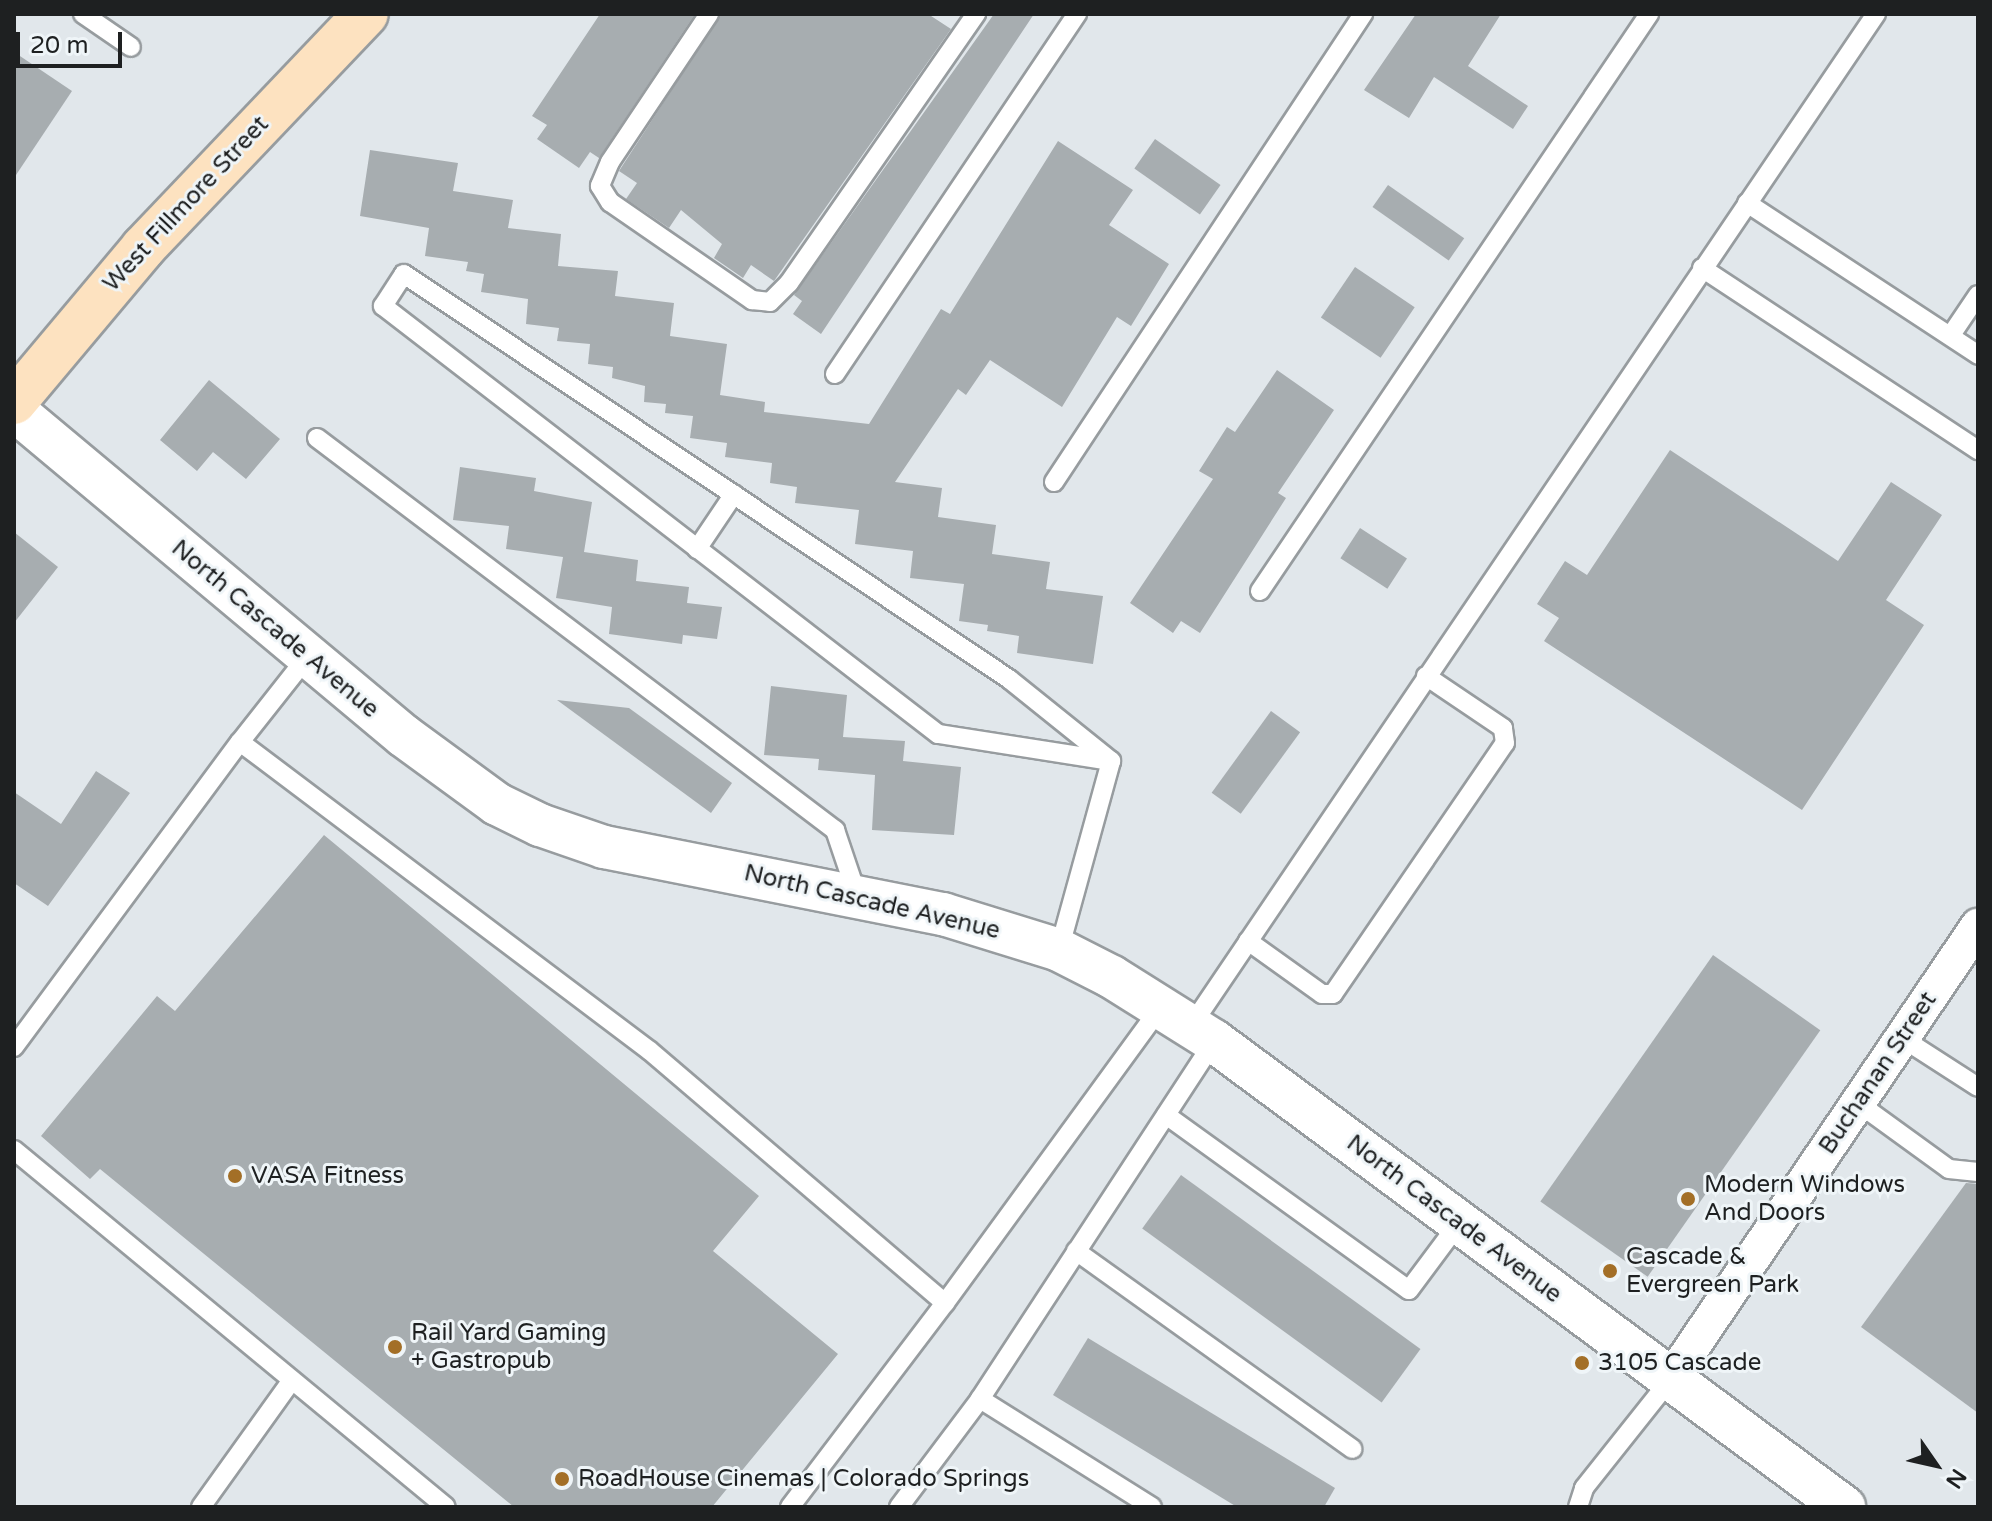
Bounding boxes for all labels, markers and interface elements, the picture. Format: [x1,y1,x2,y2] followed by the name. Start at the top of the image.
[20,16,126,66] scale bar
[30,31,88,60] text: 20 m
[97,110,275,298] street label: West Fillmore Street
[166,534,384,724] street label: North Cascade Avenue
[741,859,1003,945] street label: North Cascade Avenue
[1813,986,1943,1160] street label: Buchanan Street
[1341,1129,1567,1309] street label: North Cascade Avenue
[251,1162,404,1190] place label: VASA Fitness
[226,1167,244,1185] marker: VASA Fitness
[1704,1171,1905,1227] place label: Modern Windows And Doors
[1679,1190,1697,1208] marker: Modern Windows And Doors
[1626,1243,1799,1299] place label: Cascade & Evergreen Park
[1601,1262,1619,1280] marker: Cascade & Evergreen Park
[411,1319,606,1375] place label: Rail Yard Gaming + Gastropub
[386,1338,404,1356] marker: Rail Yard Gaming + Gastropub
[1598,1349,1761,1377] place label: 3105 Cascade
[1573,1354,1591,1372] marker: 3105 Cascade
[1896,1425,1976,1505] north arrow
[1940,1464,1972,1493] text: N
[578,1465,1029,1493] place label: RoadHouse Cinemas | Colorado Springs
[553,1470,571,1488] marker: RoadHouse Cinemas | Colorado Springs

